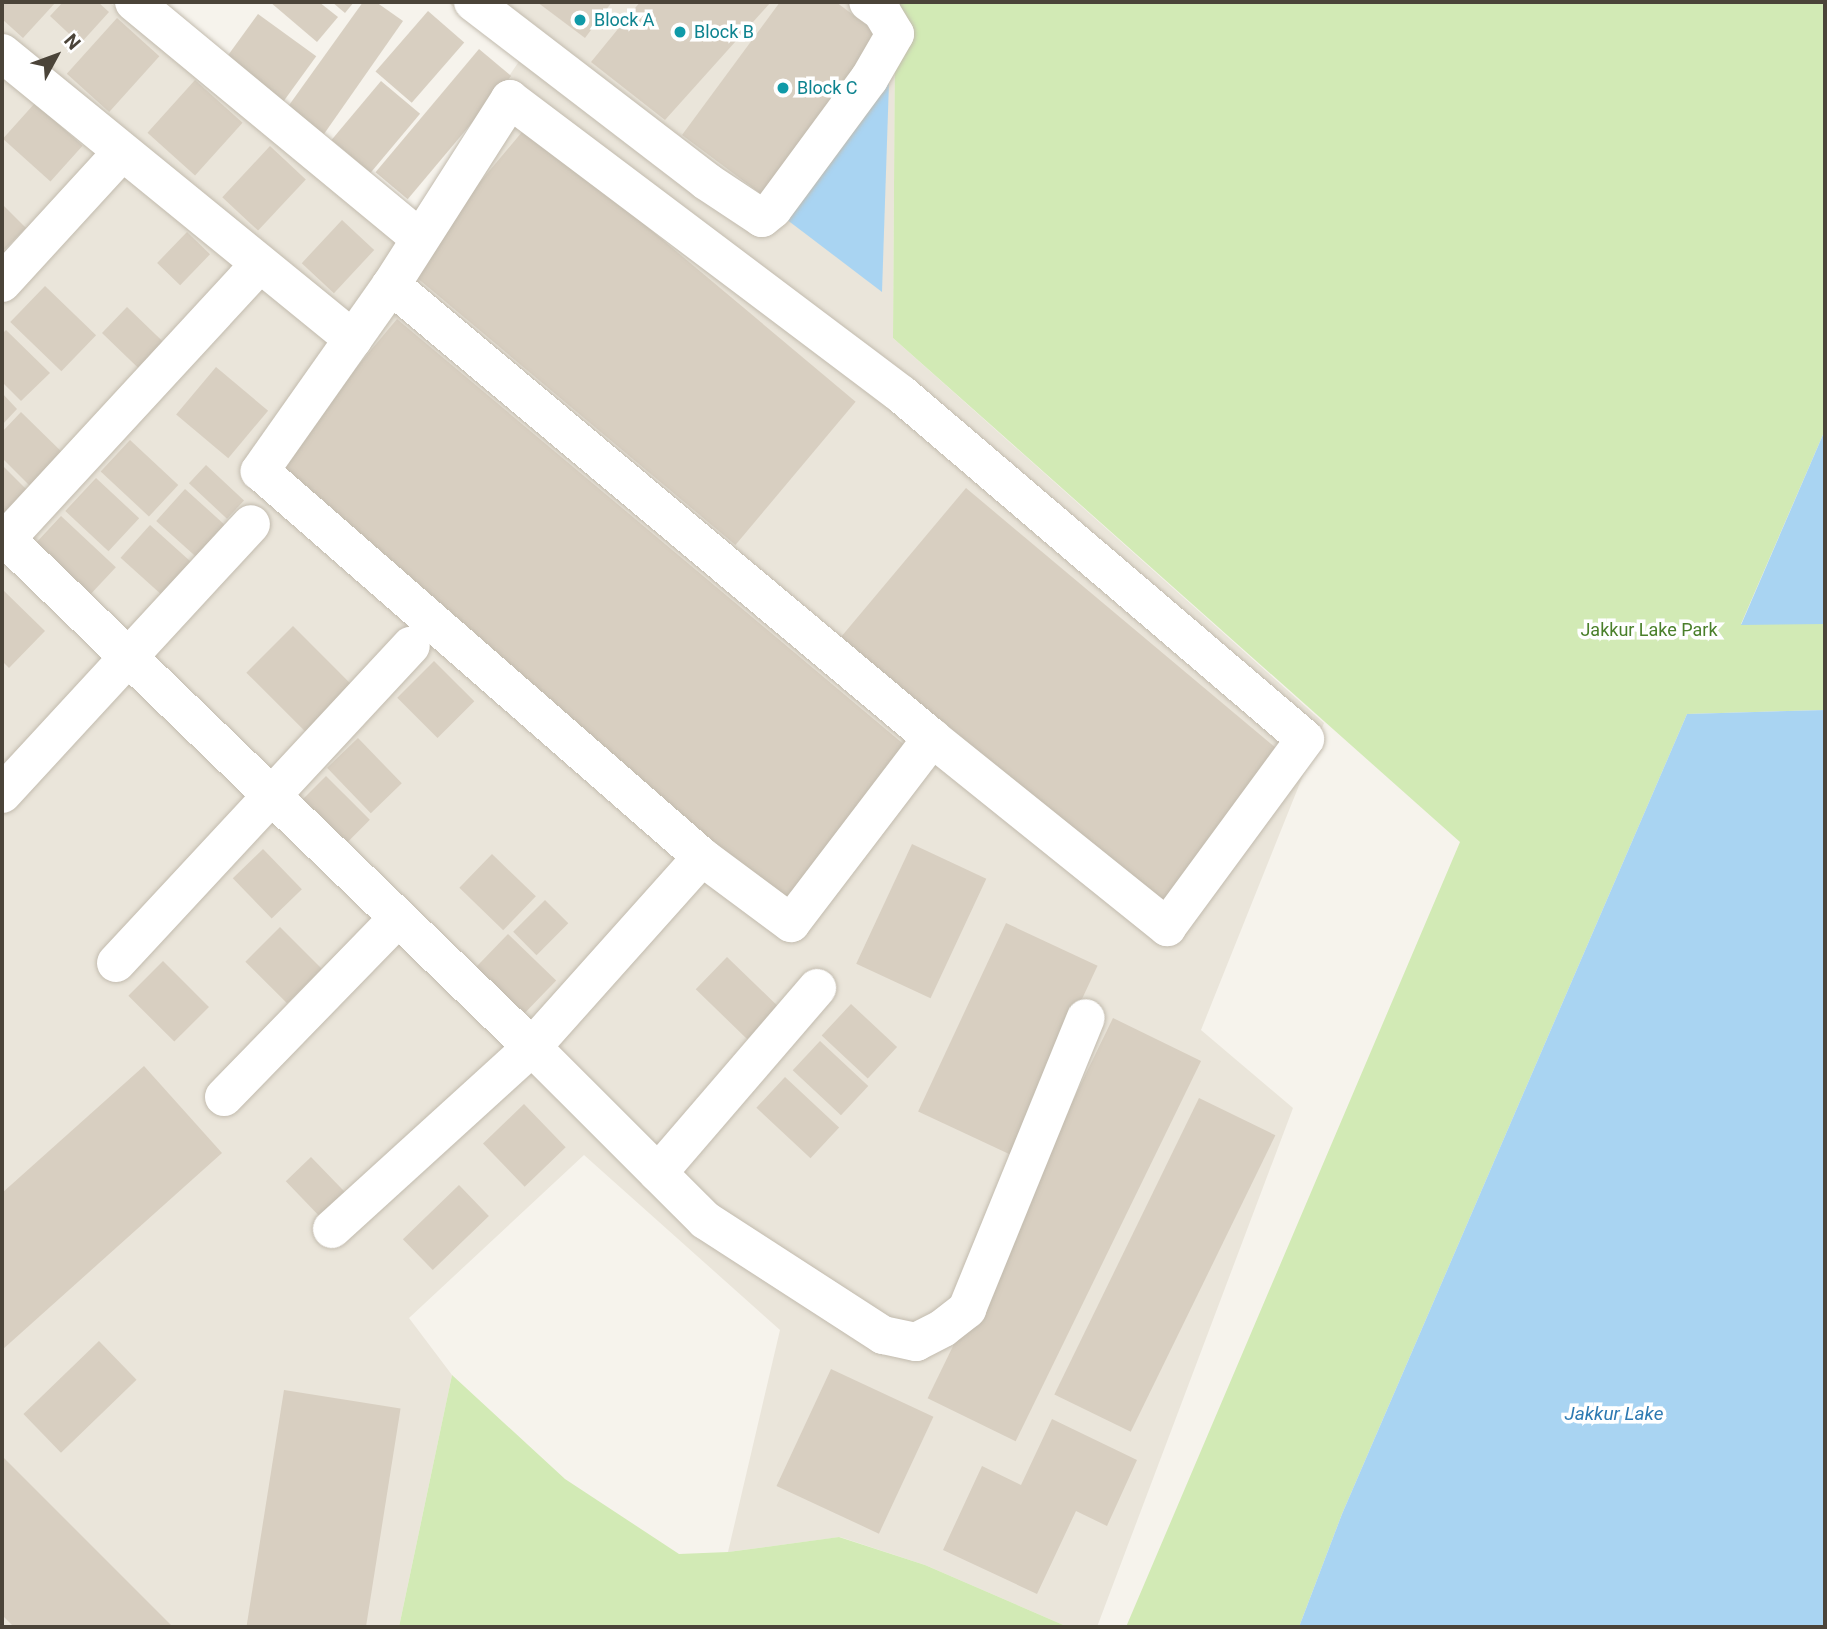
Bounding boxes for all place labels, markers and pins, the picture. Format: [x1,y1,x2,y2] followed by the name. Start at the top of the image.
[594,9,655,31] place label: Block A
[572,12,588,28] marker: Block A
[694,21,754,43] place label: Block B
[672,24,688,40] marker: Block B
[797,77,858,99] place label: Block C
[775,80,791,96] marker: Block C

